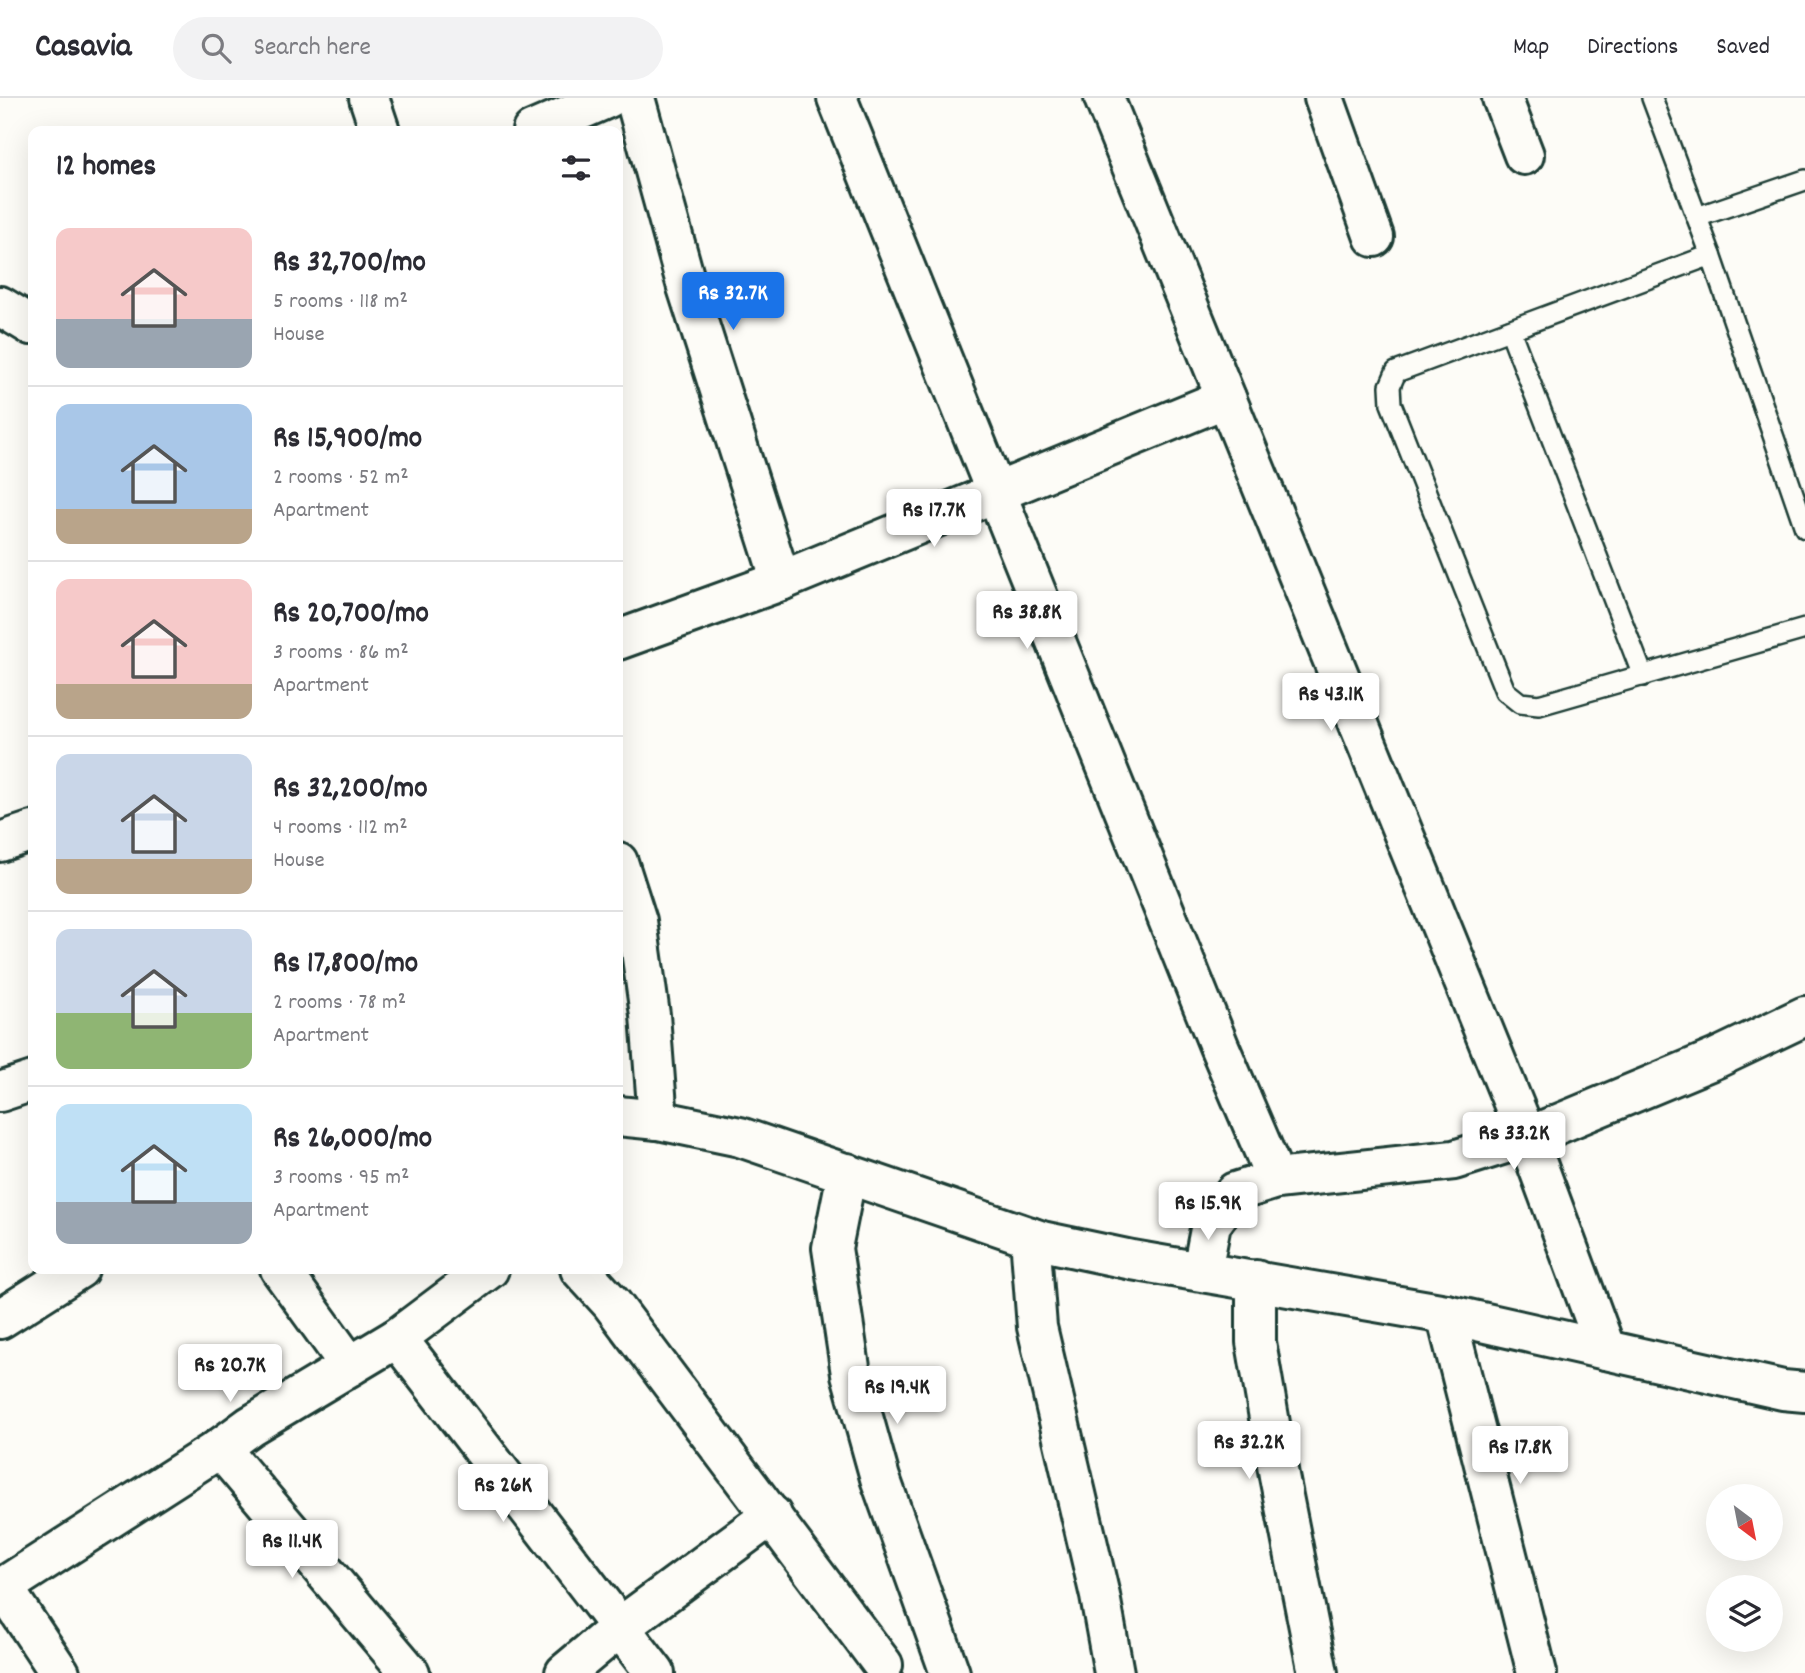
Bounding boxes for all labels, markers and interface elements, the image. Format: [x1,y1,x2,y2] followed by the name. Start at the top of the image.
[173,17,663,80] search box
[35,25,131,72] text: Casavia
[197,29,235,67] icon: search
[253,30,371,67] text: Search here
[1513,31,1549,65] text: Map
[1587,31,1678,65] text: Directions
[1716,31,1770,65] text: Saved
[56,147,156,190] text: 12 homes
[557,149,595,187] icon: filters
[273,243,426,286] text: Rs 32,700/mo
[112,256,196,340] icon: home
[661,272,805,332] pin: Rs 32.7K
[698,278,768,311] text: Rs 32.7K
[273,286,408,319] text: 5 rooms · 118 m²
[273,319,325,352] text: House
[273,419,422,462] text: Rs 15,900/mo
[112,432,196,516] icon: home
[273,462,409,495] text: 2 rooms · 52 m²
[862,490,1006,549] pin: Rs 17.7K
[273,495,369,528] text: Apartment
[902,495,966,528] text: Rs 17.7K
[955,592,1099,651] pin: Rs 38.8K
[273,594,429,637] text: Rs 20,700/mo
[992,597,1062,630] text: Rs 38.8K
[112,607,196,691] icon: home
[273,637,409,670] text: 3 rooms · 86 m²
[273,670,369,703] text: Apartment
[1259,674,1403,733] pin: Rs 43.1K
[1298,679,1364,712] text: Rs 43.1K
[273,769,428,812] text: Rs 32,200/mo
[112,782,196,866] icon: home
[273,812,408,845] text: 4 rooms · 112 m²
[273,845,325,878] text: House
[273,944,418,987] text: Rs 17,800/mo
[112,957,196,1041] icon: home
[273,987,406,1020] text: 2 rooms · 78 m²
[273,1020,369,1053] text: Apartment
[1442,1112,1586,1172] pin: Rs 33.2K
[1478,1118,1550,1151] text: Rs 33.2K
[273,1119,432,1162] text: Rs 26,000/mo
[112,1132,196,1216] icon: home
[273,1162,409,1195] text: 3 rooms · 95 m²
[1136,1182,1280,1242] pin: Rs 15.9K
[1175,1188,1241,1221] text: Rs 15.9K
[273,1195,369,1228] text: Apartment
[158,1344,302,1404] pin: Rs 20.7K
[194,1350,266,1383] text: Rs 20.7K
[825,1366,969,1426] pin: Rs 19.4K
[864,1372,930,1405] text: Rs 19.4K
[1177,1422,1321,1481] pin: Rs 32.2K
[1448,1426,1592,1486] pin: Rs 17.8K
[1214,1427,1284,1460] text: Rs 32.2K
[1488,1432,1552,1465] text: Rs 17.8K
[446,1464,560,1524] pin: Rs 26K
[474,1470,532,1503] text: Rs 26K
[1706,1484,1783,1561] north arrow
[1706,1484,1783,1652] map controls
[220,1520,364,1580] pin: Rs 11.4K
[262,1526,322,1559] text: Rs 11.4K
[1706,1575,1783,1652] button: layers

